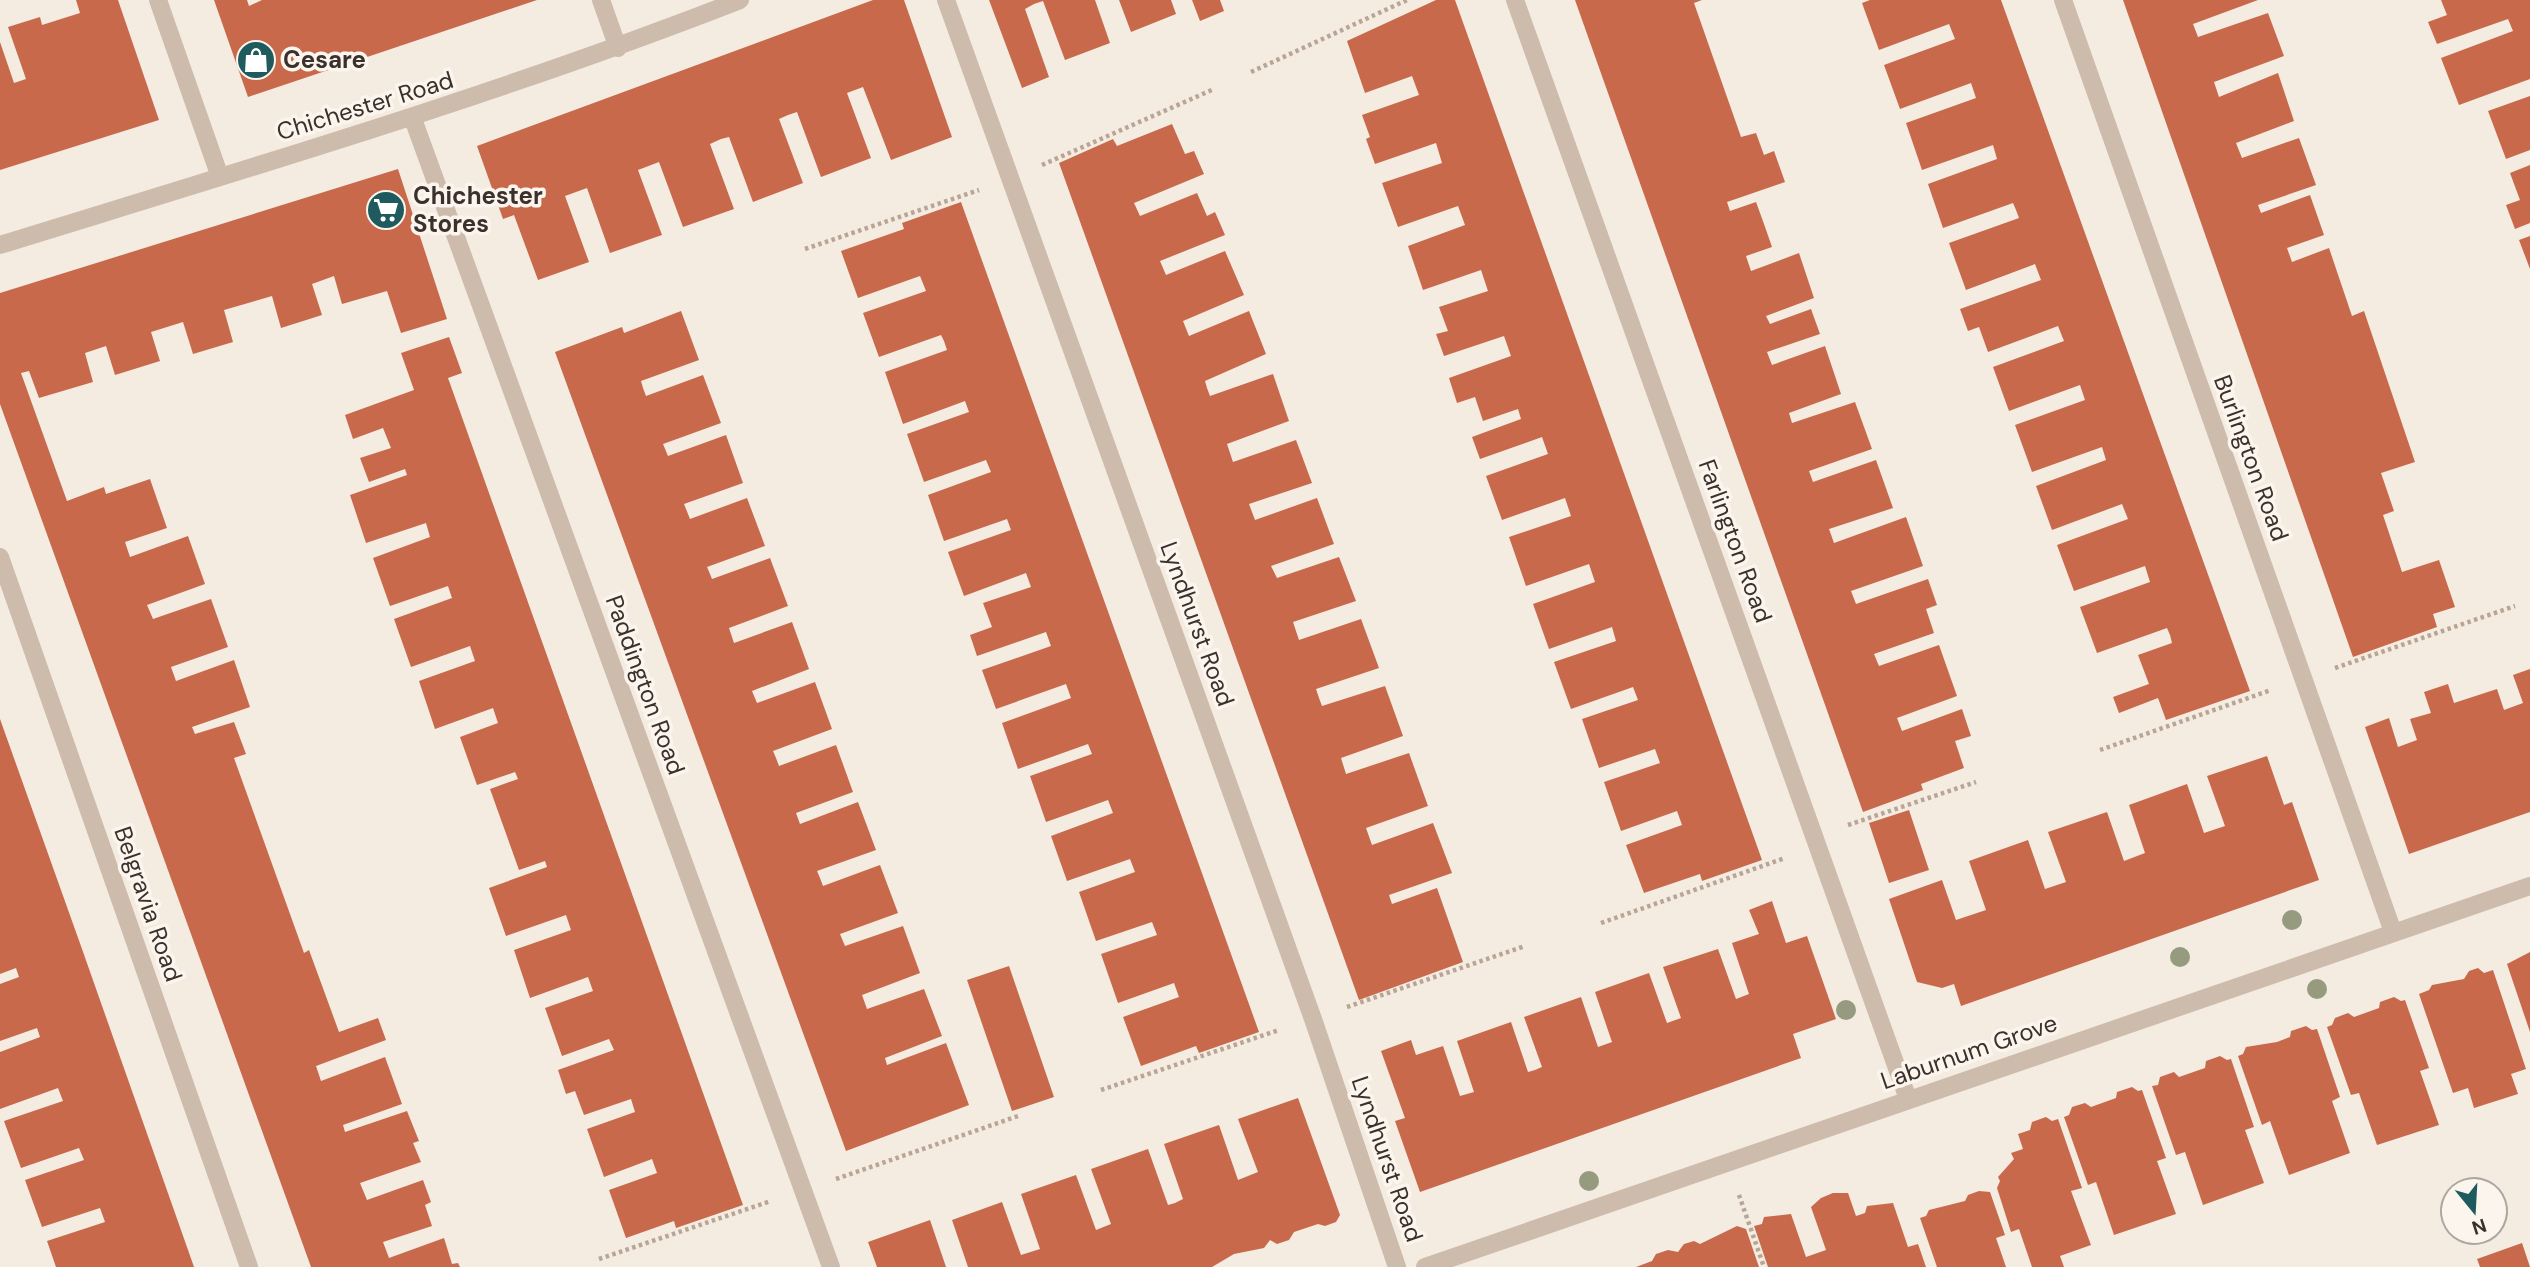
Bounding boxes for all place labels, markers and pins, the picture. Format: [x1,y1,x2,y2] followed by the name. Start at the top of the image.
[235,39,277,81] shop icon: Cesare
[283,44,366,75] place label: Cesare
[413,180,543,239] place label: Chichester Stores
[365,189,407,231] supermarket icon: Chichester Stores

